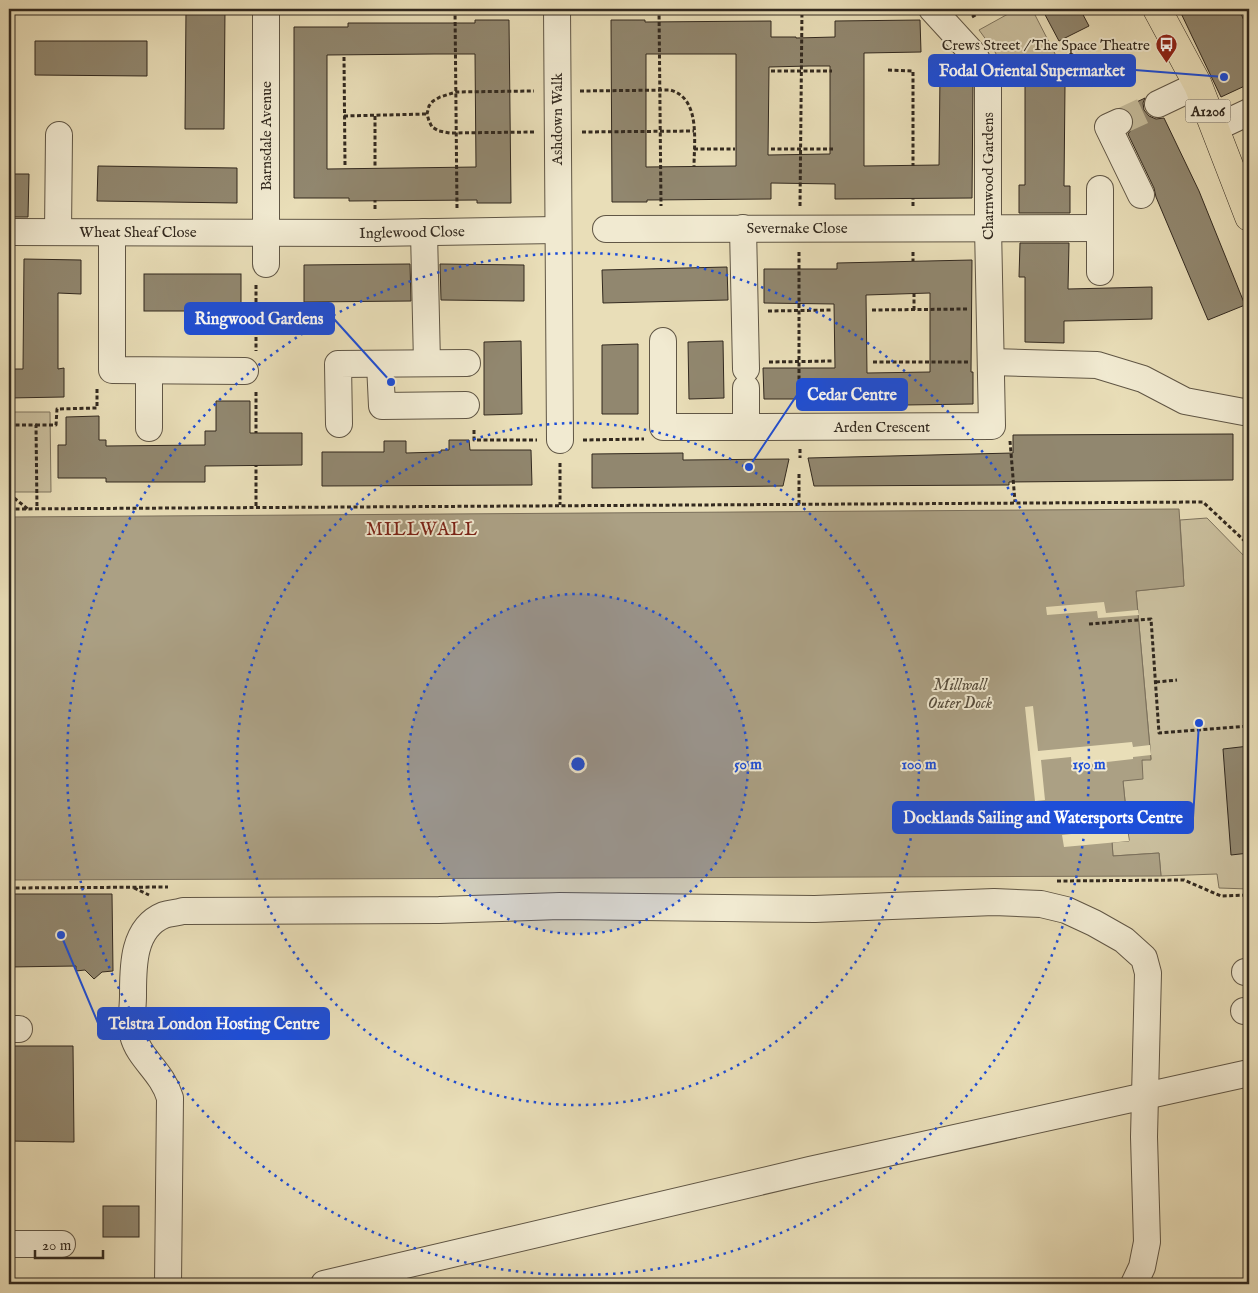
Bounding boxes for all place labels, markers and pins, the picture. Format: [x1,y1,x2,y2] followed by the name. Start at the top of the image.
[1154,33,1178,64] bus stop icon: Crews Street / The Space Theatre
[942,36,1150,55] place label: Crews Street / The Space Theatre
[929,55,1135,86] callout: Fodal Oriental Supermarket
[185,303,334,334] callout: Ringwood Gardens
[797,379,907,410] callout: Cedar Centre
[569,755,587,773] centre of rings
[893,802,1193,833] callout: Docklands Sailing and Watersports Centre
[98,1008,329,1039] callout: Telstra London Hosting Centre

